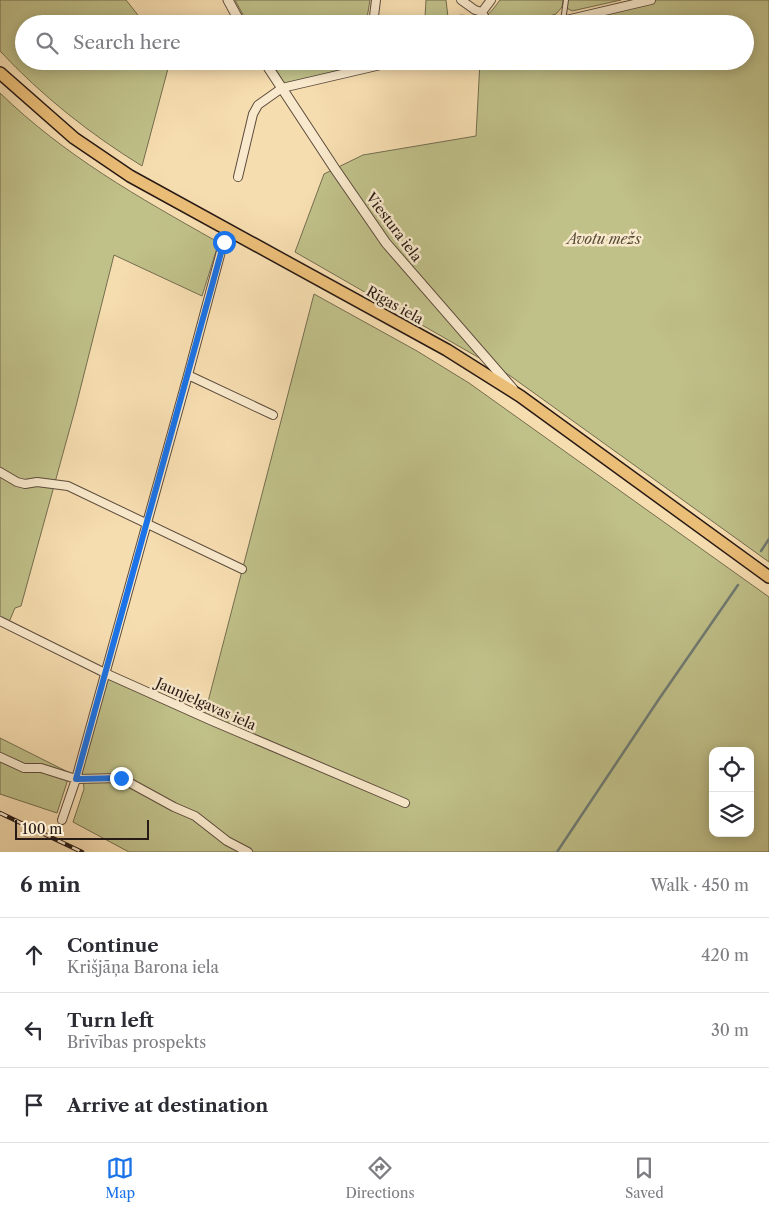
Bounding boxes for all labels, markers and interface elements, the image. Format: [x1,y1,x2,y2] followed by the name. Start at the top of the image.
[15,15,754,70] search box
[33,29,61,57] icon: search
[73,31,181,54] text: Search here
[361,188,426,266] street label: Viestura iela
[565,230,642,248] park label: Avotu mežs
[213,231,236,254] route start
[363,282,427,328] street label: Rīgas iela
[151,673,260,734] street label: Jaunjelgavas iela
[709,747,754,837] map controls
[709,747,754,792] button: locate
[110,767,133,790] route end
[709,792,754,837] button: layers
[15,817,149,840] scale bar
[22,820,62,838] text: 100 m
[20,872,81,897] text: 6 min
[651,875,749,895] text: Walk · 450 m
[67,934,159,957] text: Continue
[20,941,48,969] icon: ahead
[701,945,749,965] text: 420 m
[67,957,219,977] text: Krišjāņa Barona iela
[67,1009,154,1032] text: Turn left
[20,1016,48,1044] icon: left
[711,1020,749,1040] text: 30 m
[67,1032,206,1052] text: Brīvības prospekts
[20,1091,48,1119] icon: arrive
[67,1094,268,1117] text: Arrive at destination
[105,1154,135,1202] tab: Map
[345,1154,415,1202] tab: Directions
[625,1154,664,1202] tab: Saved

